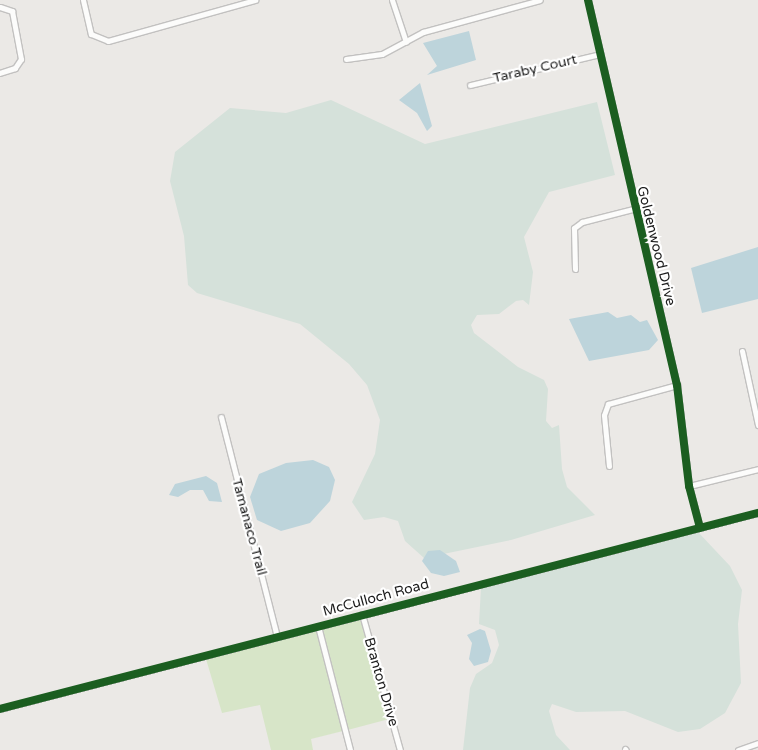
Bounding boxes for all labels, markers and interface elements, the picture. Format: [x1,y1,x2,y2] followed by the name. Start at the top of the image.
[491,51,579,87] street label: Taraby Court
[633,184,679,308] street label: Goldenwood Drive
[228,477,270,577] street label: Tamanaco Trail
[321,576,431,620] street label: McCulloch Road
[360,636,402,728] street label: Branton Drive

